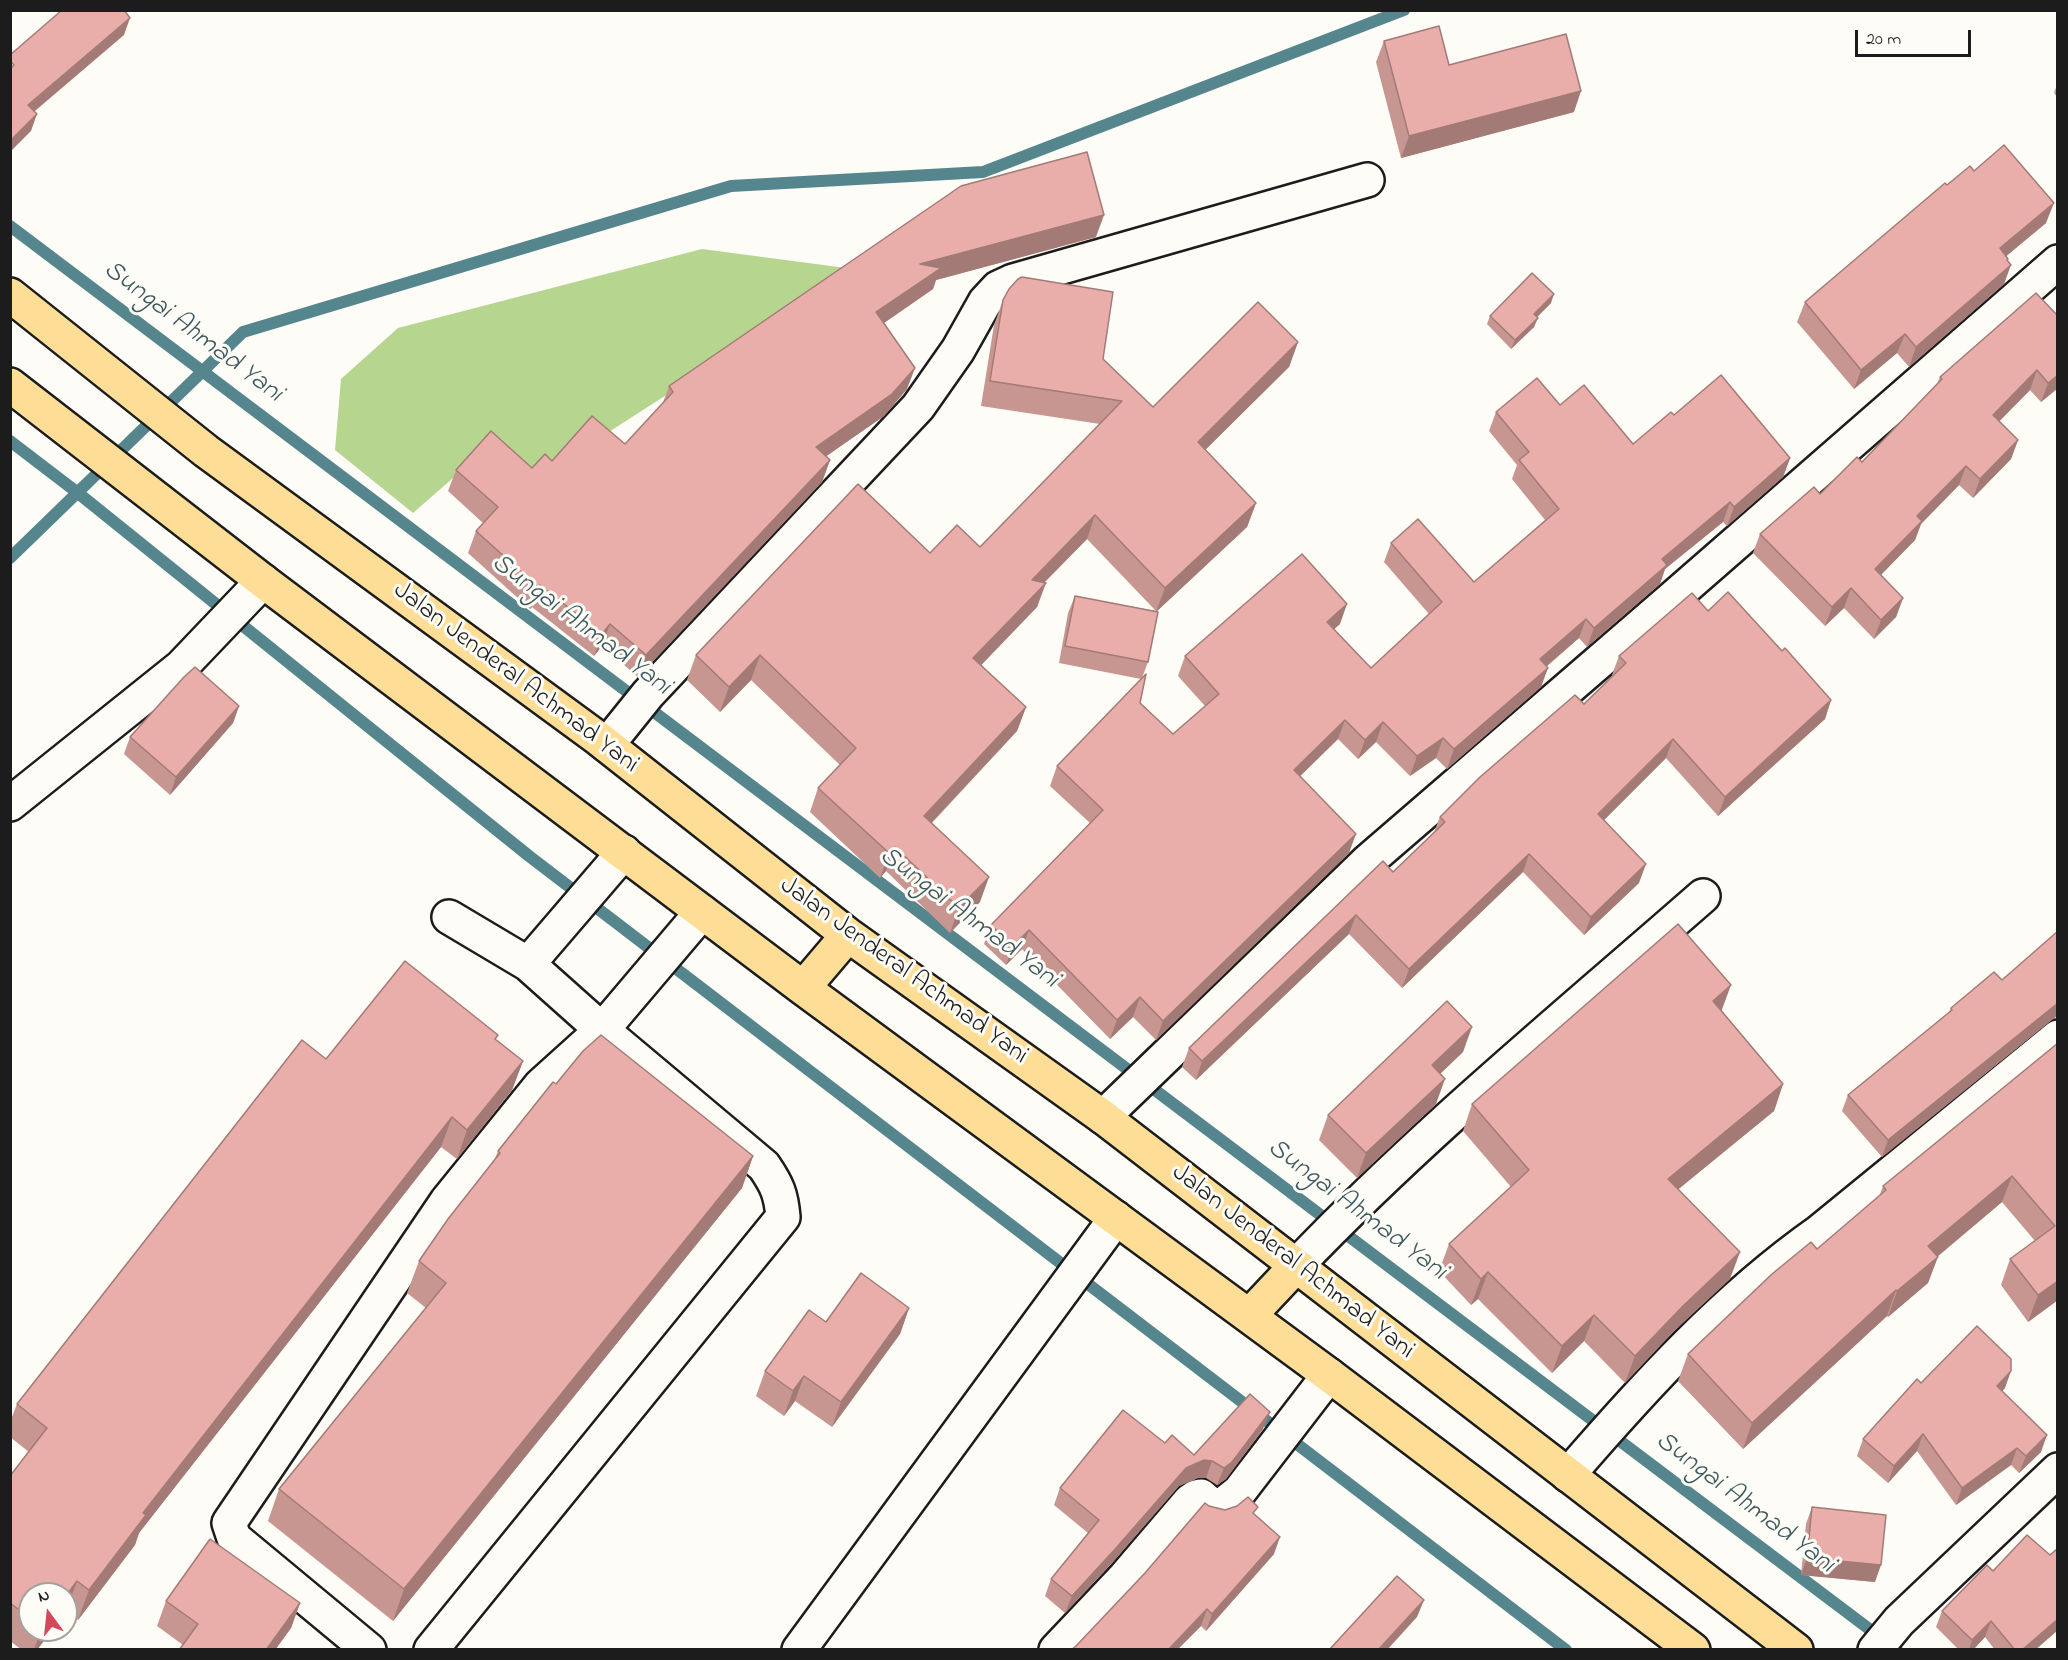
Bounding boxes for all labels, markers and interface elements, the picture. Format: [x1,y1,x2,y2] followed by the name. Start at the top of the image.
[1858,18,1974,56] scale bar
[1866,27,1901,53] text: 20 m
[96,255,288,411] water label: Sungai Ahmad Yani
[484,548,676,704] water label: Sungai Ahmad Yani
[386,576,644,782] street label: Jalan Jenderal Achmad Yani
[872,841,1064,997] water label: Sungai Ahmad Yani
[773,871,1033,1073] street label: Jalan Jenderal Achmad Yani
[1260,1133,1452,1289] water label: Sungai Ahmad Yani
[1164,1158,1420,1368] street label: Jalan Jenderal Achmad Yani
[1648,1426,1840,1582] water label: Sungai Ahmad Yani
[18,1582,78,1642] north arrow
[36,1584,52,1610] text: N

